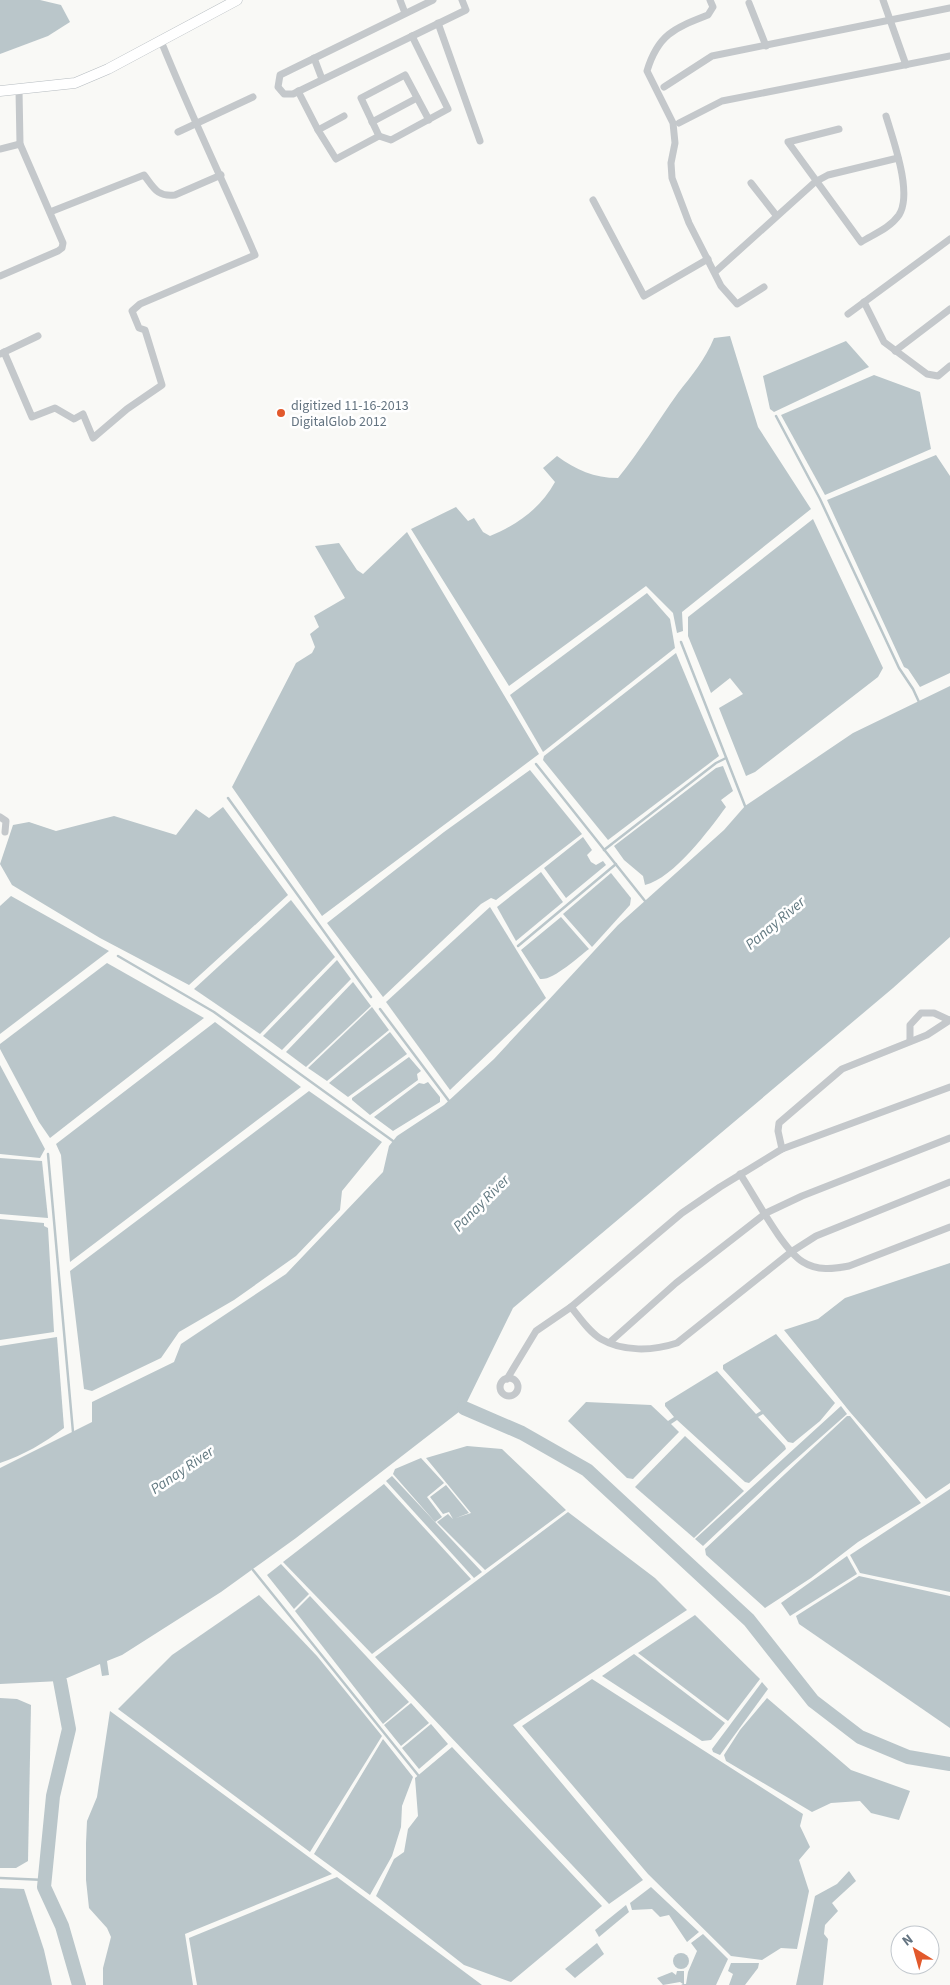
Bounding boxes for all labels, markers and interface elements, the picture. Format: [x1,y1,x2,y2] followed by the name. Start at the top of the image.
[291,396,409,432] place label: digitized 11-16-2013 DigitalGlob 2012
[275,407,287,419] marker: digitized 11-16-2013 DigitalGlob 2012
[741,891,811,955] water label: Panay River
[448,1170,515,1236] water label: Panay River
[146,1441,219,1499] water label: Panay River
[890,1925,940,1975] north arrow
[898,1930,918,1951] text: N

